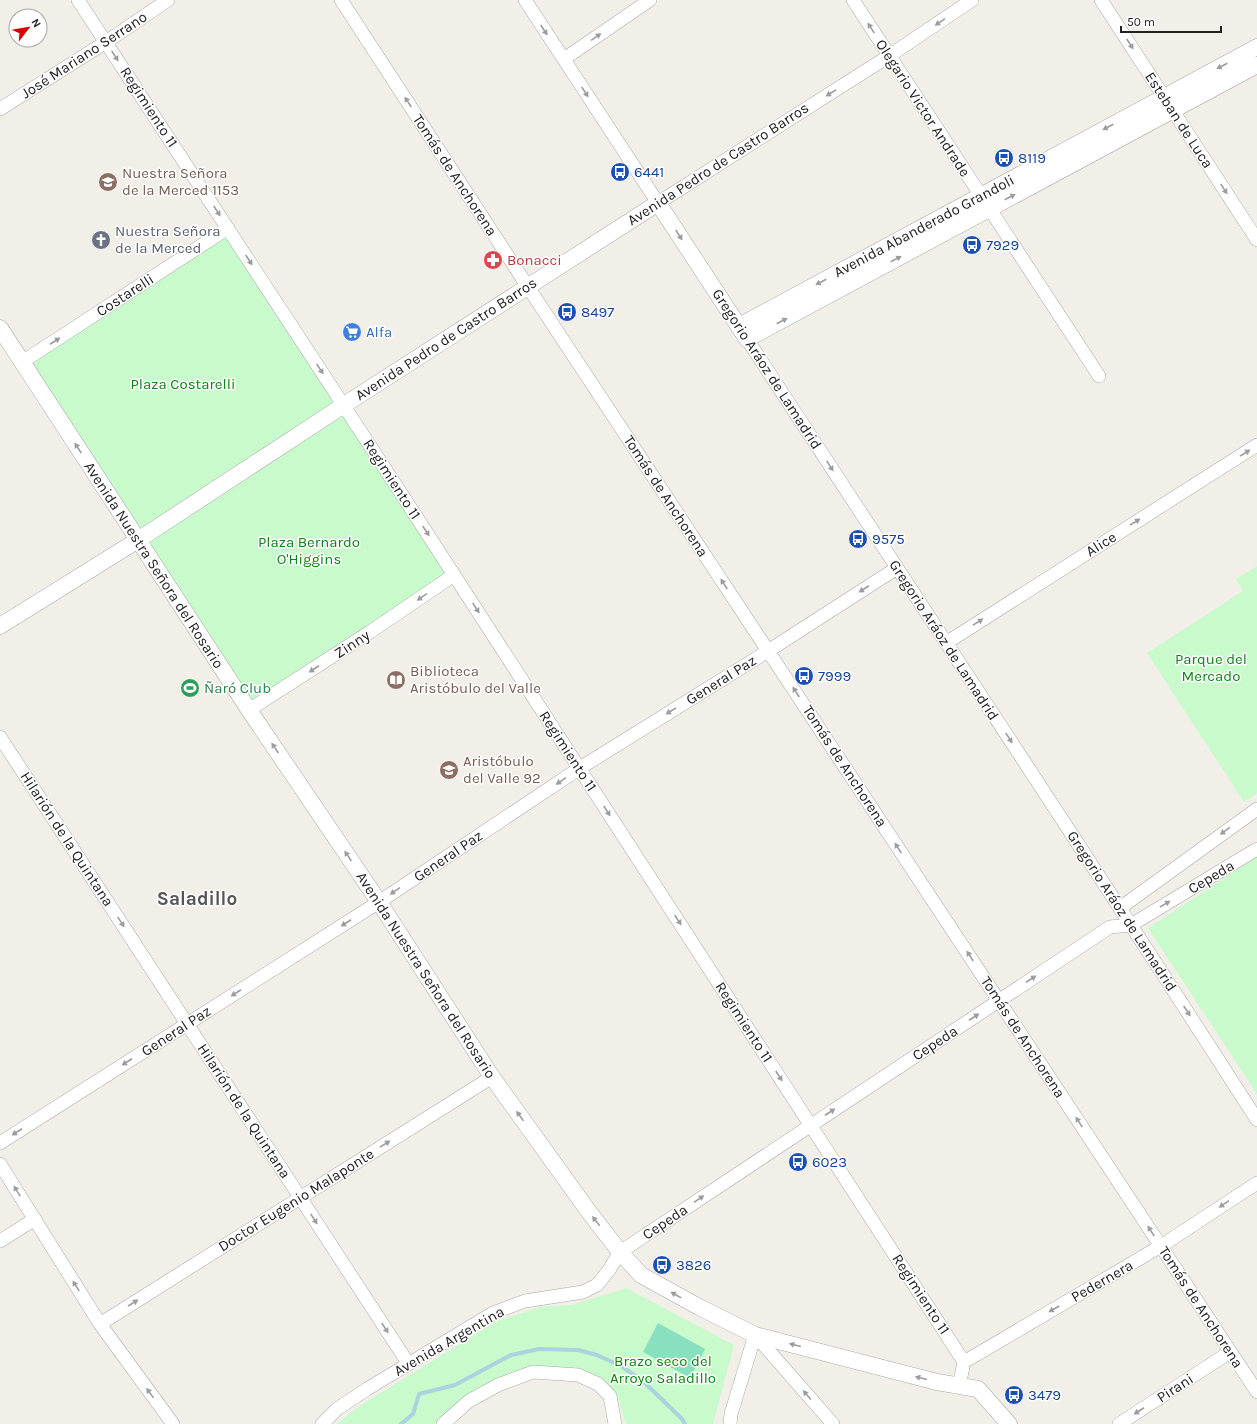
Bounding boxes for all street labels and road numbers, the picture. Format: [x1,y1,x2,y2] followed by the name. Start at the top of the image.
[18,8,150,102] street label: José Mariano Serrano
[872,36,974,180] street label: Olegario Victor Andrade
[116,63,182,151] street label: Regimiento 11
[1141,68,1217,172] street label: Esteban de Luca
[624,99,812,229] street label: Avenida Pedro de Castro Barros
[409,111,501,239] street label: Tomás de Anchorena
[831,171,1017,281] street label: Avenida Abanderado Grandoli
[93,270,157,320] street label: Costarelli
[352,274,540,404] street label: Avenida Pedro de Castro Barros
[708,285,826,453] street label: Gregorio Aráoz de Lamadrid
[620,432,712,560] street label: Tomás de Anchorena
[359,435,425,523] street label: Regimiento 11
[80,458,228,672] street label: Avenida Nuestra Señora del Rosario
[1082,528,1120,560] street label: Alice
[885,556,1003,724] street label: Gregorio Aráoz de Lamadrid
[331,626,373,662] street label: Zinny
[683,651,759,709] street label: General Paz
[799,702,891,830] street label: Tomás de Anchorena
[535,707,601,795] street label: Regimiento 11
[17,768,117,910] street label: Hilarión de la Quintana
[410,826,486,886] street label: General Paz
[1063,827,1181,995] street label: Gregorio Aráoz de Lamadrid
[1185,856,1237,898] street label: Cepeda
[352,868,500,1082] street label: Avenida Nuestra Señora del Rosario
[977,973,1069,1101] street label: Tomás de Anchorena
[711,978,777,1066] street label: Regimiento 11
[138,1002,214,1060] street label: General Paz
[909,1022,961,1064] street label: Cepeda
[194,1040,294,1182] street label: Hilarión de la Quintana
[215,1145,377,1255] street label: Doctor Eugenio Malaponte
[639,1200,691,1244] street label: Cepeda
[1155,1243,1247,1371] street label: Tomás de Anchorena
[888,1250,954,1338] street label: Regimiento 11
[1068,1256,1136,1306] street label: Pedernera
[391,1302,507,1380] street label: Avenida Argentina
[1153,1370,1197,1406] street label: Pirani

